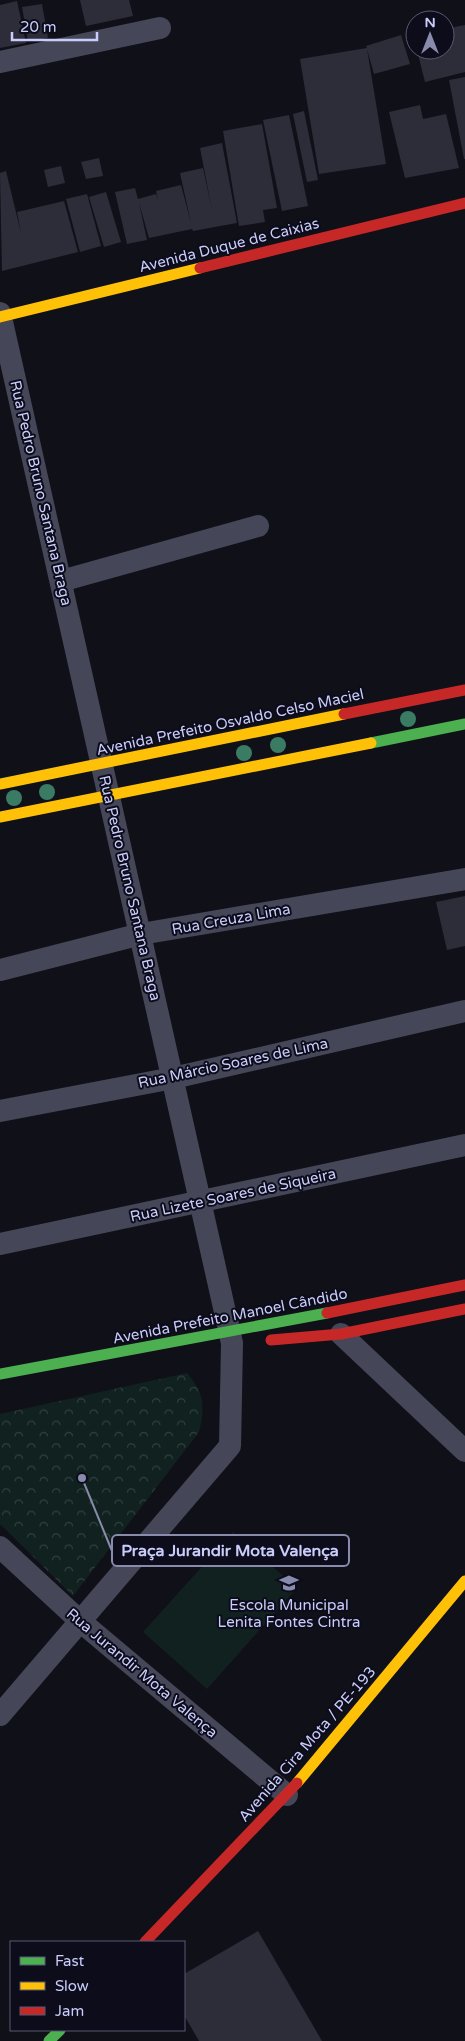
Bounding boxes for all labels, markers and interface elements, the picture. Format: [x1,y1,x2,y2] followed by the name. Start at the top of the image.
[12,10,98,42] scale bar
[405,10,455,60] north arrow
[424,14,436,31] text: N
[20,18,57,36] text: 20 m
[137,214,321,276] street label: Avenida Duque de Caixias
[6,379,76,607] street label: Rua Pedro Bruno Santana Braga
[95,685,365,759] street label: Avenida Prefeito Osvaldo Celso Maciel
[95,774,165,1002] street label: Rua Pedro Bruno Santana Braga
[170,900,292,938] street label: Rua Creuza Lima
[136,1034,330,1092] street label: Rua Márcio Soares de Lima
[128,1164,338,1226] street label: Rua Lizete Soares de Siqueira
[111,1284,349,1348] street label: Avenida Prefeito Manoel Cândido
[112,1535,349,1566] callout: Praça Jurandir Mota Valença
[121,1541,339,1561] text: Praça Jurandir Mota Valença
[278,1572,300,1594] school or university icon: Escola Municipal Lenita Fontes Cintra
[218,1596,360,1631] place label: Escola Municipal Lenita Fontes Cintra
[63,1605,221,1741] street label: Rua Jurandir Mota Valença
[235,1663,379,1825] street label: Avenida Cira Mota / PE-193
[10,1941,185,2031] legend
[55,1952,85,1970] text: Fast
[55,1977,89,1995] text: Slow
[55,2002,84,2020] text: Jam

